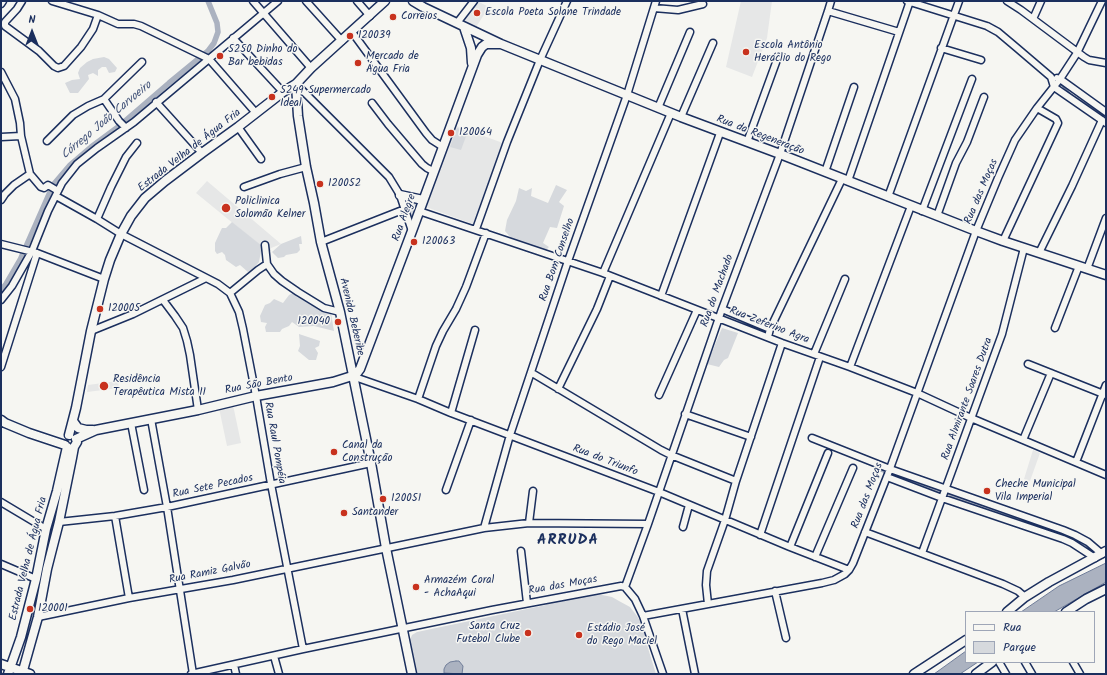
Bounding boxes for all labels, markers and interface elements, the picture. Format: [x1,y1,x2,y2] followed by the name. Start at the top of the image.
[485,6,621,20] place label: Escola Poeta Solane Trindade
[472,8,482,18] marker: Escola Poeta Solane Trindade
[401,10,437,24] place label: Correios
[29,11,35,29] text: N
[12,12,52,52] north arrow
[388,12,398,22] marker: Correios
[358,29,390,43] place label: 120039
[345,31,355,41] marker: 120039
[754,39,831,65] place label: Escola Antônio Heráclio do Rego
[228,43,297,69] place label: 5250 Dinho do Bar bebidas
[741,47,751,57] marker: Escola Antônio Heráclio do Rego
[366,50,419,76] place label: Mercado de Água Fria
[215,51,225,61] marker: 5250 Dinho do Bar bebidas
[353,58,363,68] marker: Mercado de Água Fria
[59,79,155,163] water label: Córrego João Carvoeiro
[280,84,371,110] place label: 5249 Supermercado Ideal
[267,92,277,102] marker: 5249 Supermercado Ideal
[136,107,244,195] street label: Estrada Velha de Água Fria
[714,113,806,159] street label: Rua da Regeneração
[459,126,492,140] place label: 120064
[446,128,456,138] marker: 120064
[962,157,1002,227] street label: Rua das Moças
[328,177,361,191] place label: 120052
[315,179,325,189] marker: 120052
[390,193,420,243] street label: Rua Alegre
[235,195,305,221] place label: Policlinica Solomão Kelner
[220,202,232,214] marker: Policlinica Solomão Kelner
[538,217,578,303] street label: Rua Bom Conselho
[422,235,455,249] place label: 120063
[409,237,419,247] marker: 120063
[699,253,737,329] street label: Rua do Machado
[336,277,366,357] street label: Avenida Beberibe
[108,302,140,316] place label: 120005
[95,304,105,314] marker: 120005
[727,305,811,347] street label: Rua Zeferino Agra
[298,315,330,329] place label: 120040
[333,317,343,327] marker: 120040
[940,336,996,462] street label: Rua Almirante Soares Dutra
[224,372,294,398] street label: Rua São Bento
[113,373,206,399] place label: Residência Terapêutica Mista II
[98,380,110,392] marker: Residência Terapêutica Mista II
[260,401,288,485] street label: Rua Raul Pompéia
[342,439,392,465] place label: Canal da Construção
[571,443,639,479] street label: Rua do Triunfo
[329,447,339,457] marker: Canal da Construção
[849,461,887,531] street label: Rua das Moças
[172,472,254,502] street label: Rua Sete Pecados
[995,478,1076,504] place label: Cheche Municipal Vila Imperial
[982,486,992,496] marker: Cheche Municipal Vila Imperial
[391,492,421,506] place label: 120051
[378,494,388,504] marker: 120051
[7,496,51,622] street label: Estrada Velha de Água Fria
[352,506,398,520] place label: Santander
[339,508,349,518] marker: Santander
[537,532,599,550] district label: ARRUDA
[168,559,252,587] street label: Rua Ramiz Galvão
[528,573,598,599] street label: Rua das Moças
[424,574,494,600] place label: Armazém Coral - AchaAqui
[411,582,421,592] marker: Armazém Coral - AchaAqui
[38,602,68,616] place label: 120001
[25,604,35,614] marker: 120001
[965,611,1095,663] legend
[1003,618,1021,637] text: Rua
[457,620,520,646] place label: Santa Cruz Futebol Clube
[587,622,657,648] place label: Estádio José do Rego Maciel
[523,628,533,638] marker: Santa Cruz Futebol Clube
[574,630,584,640] marker: Estádio José do Rego Maciel
[1003,638,1036,657] text: Parque

